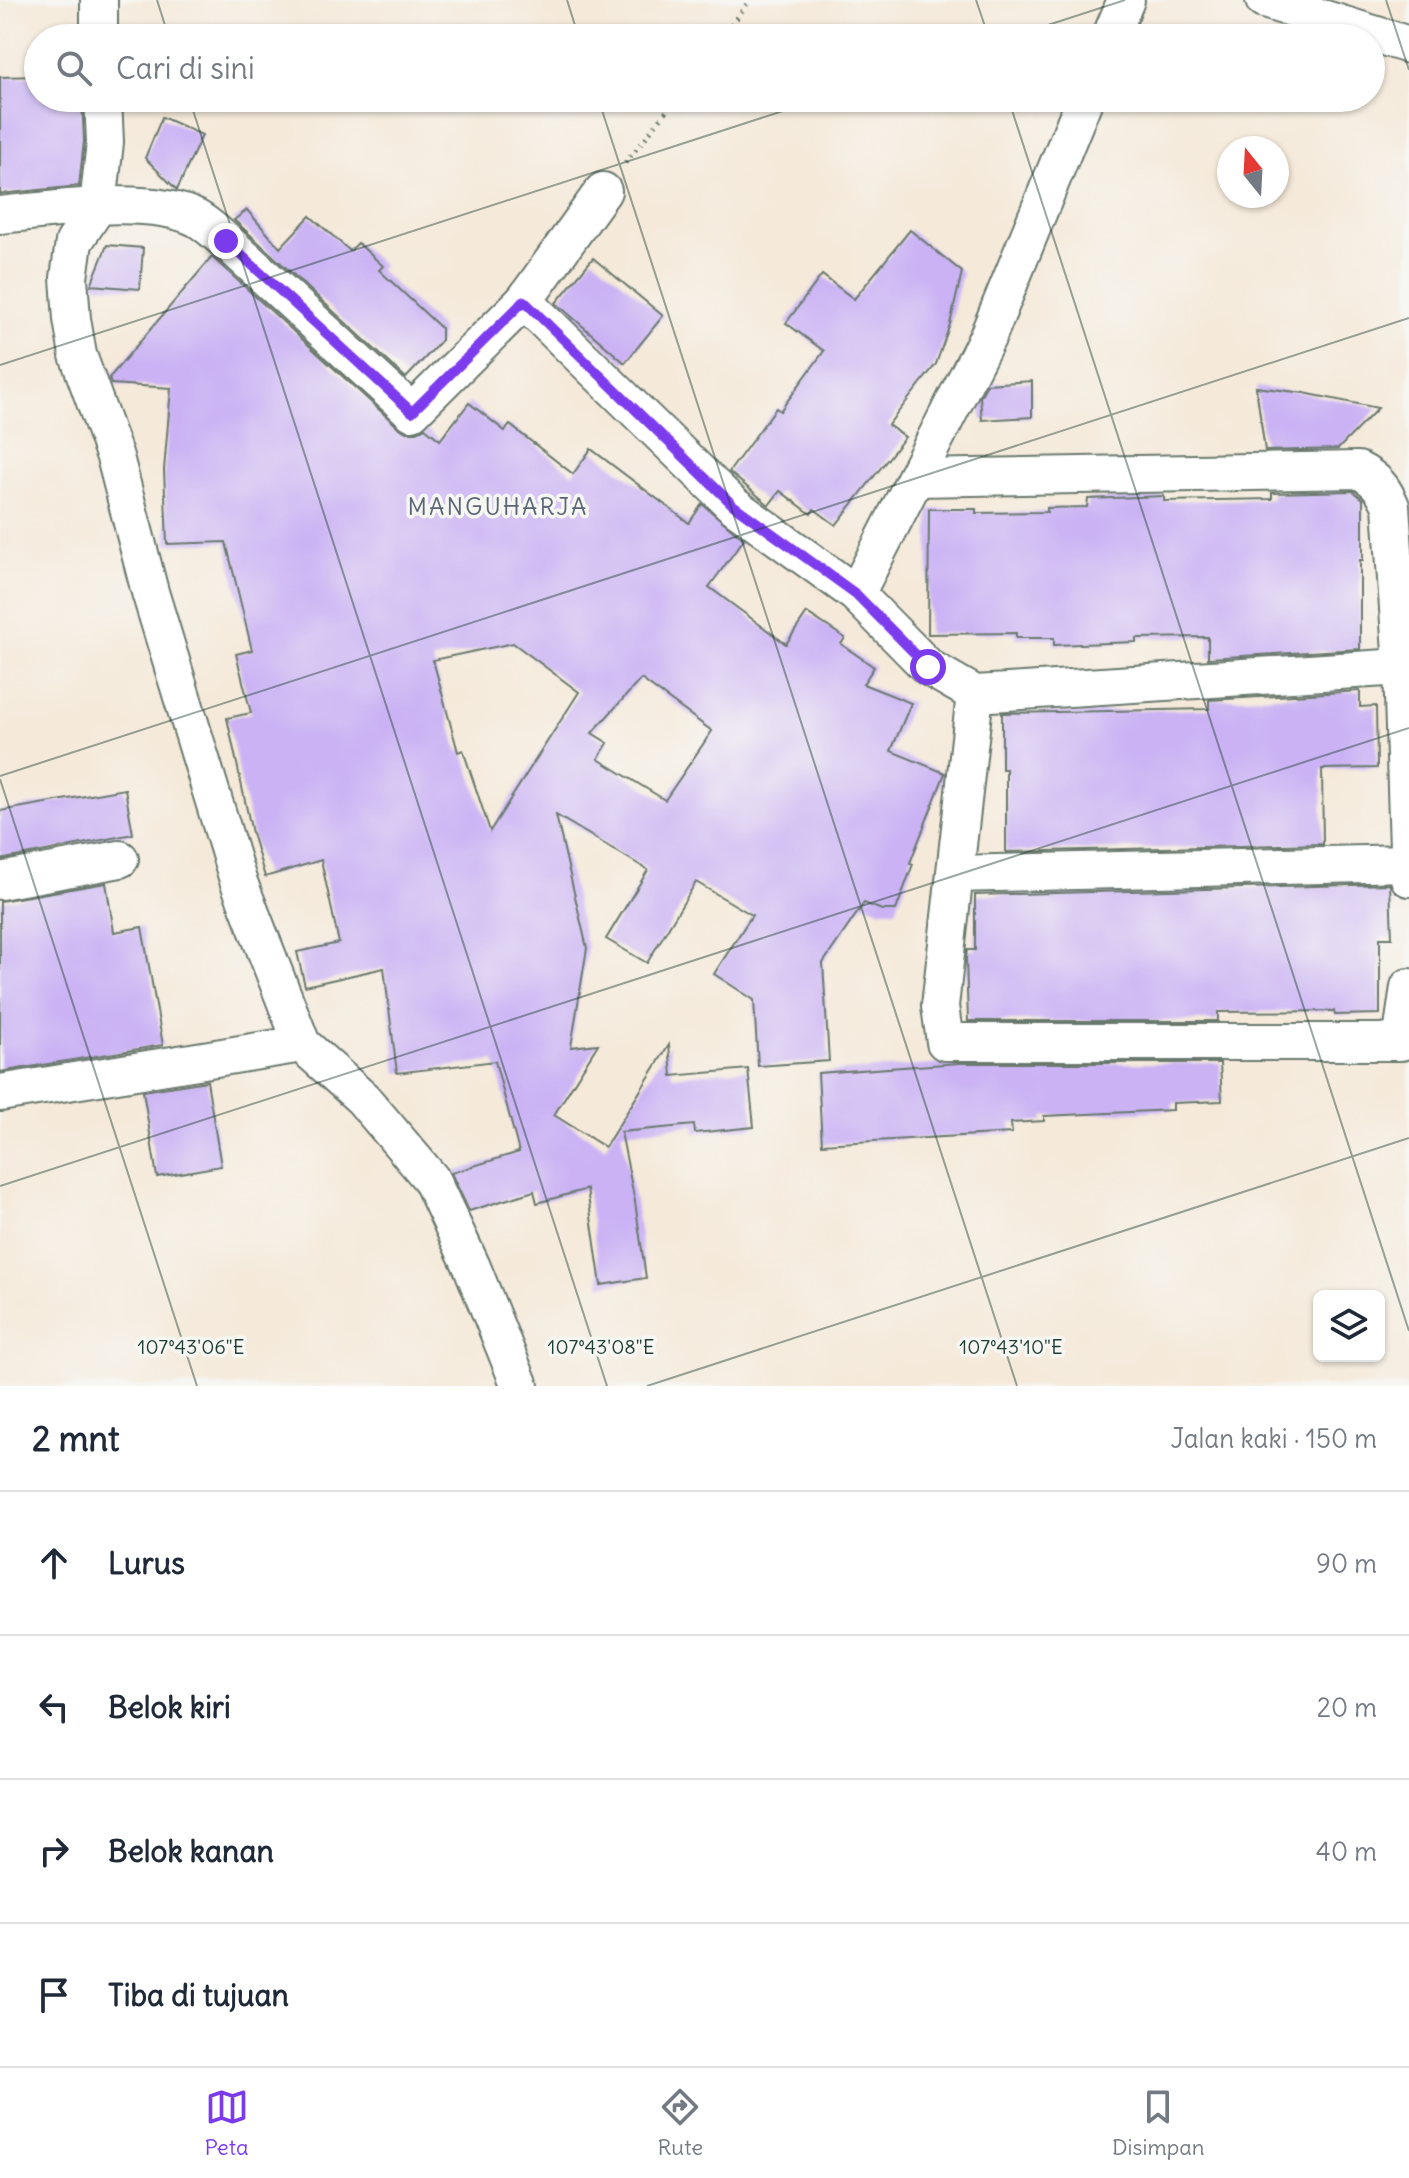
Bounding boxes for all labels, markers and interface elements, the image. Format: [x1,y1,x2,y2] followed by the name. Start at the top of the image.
[24,24,1385,112] search box
[52,46,96,90] icon: search
[116,49,255,87] text: Cari di sini
[1217,136,1289,208] north arrow
[208,223,244,259] route end
[408,491,588,521] district label: MANGUHARJA
[910,649,946,685] route start
[1313,1290,1385,1362] map controls
[1313,1290,1385,1362] button: layers
[138,1334,244,1359] text: 107°43'06"E
[548,1334,654,1359] text: 107°43'08"E
[959,1334,1063,1359] text: 107°43'10"E
[32,1417,119,1460] text: 2 mnt
[1171,1422,1377,1455] text: Jalan kaki · 150 m
[32,1541,76,1585] icon: ahead
[108,1544,185,1582] text: Lurus
[1316,1547,1377,1580] text: 90 m
[32,1685,76,1729] icon: left
[108,1688,231,1726] text: Belok kiri
[1317,1691,1377,1724] text: 20 m
[32,1829,76,1873] icon: right
[108,1832,274,1870] text: Belok kanan
[1316,1835,1377,1868] text: 40 m
[32,1973,76,2017] icon: arrive
[108,1976,289,2014] text: Tiba di tujuan
[204,2085,249,2161] tab: Peta
[657,2085,703,2161] tab: Rute
[1112,2085,1205,2161] tab: Disimpan

